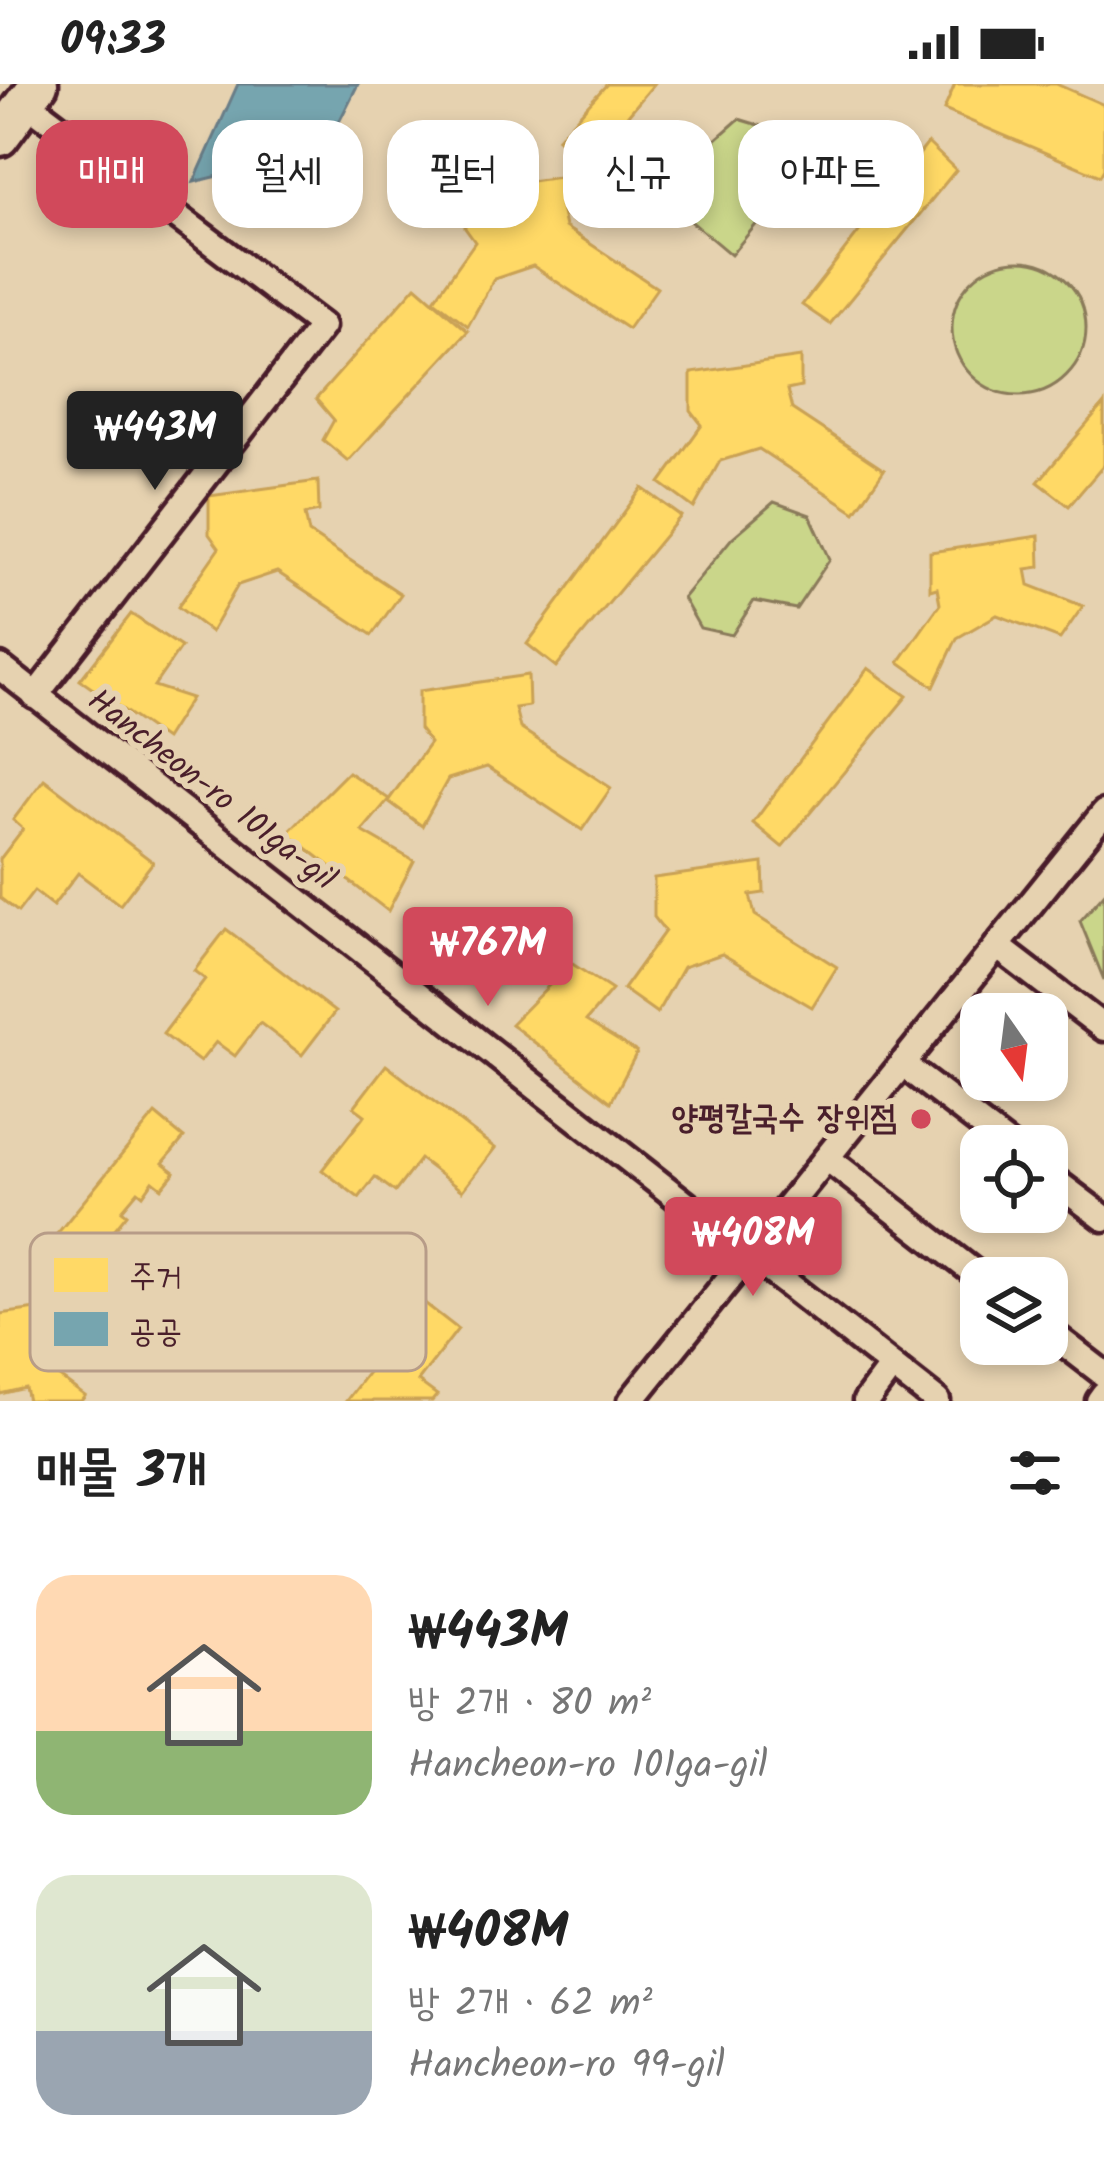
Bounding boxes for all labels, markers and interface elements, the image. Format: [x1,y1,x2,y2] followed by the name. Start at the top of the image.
[60,6,166,78] text: 09:33
[36,120,188,228] chip: 매매
[212,120,363,228] chip: 월세
[387,120,539,228] chip: 필터
[563,120,714,228] chip: 신규
[738,120,924,228] chip: 아파트
[71,391,239,493] pin: ₩443M
[94,399,216,461] text: ₩443M
[75,676,347,906] street label: Hancheon-ro 101ga-gil
[404,907,572,1009] pin: ₩767M
[430,915,546,977] text: ₩767M
[960,993,1068,1101] north arrow
[960,993,1068,1365] map controls
[672,1093,897,1146] place label: 양평칼국수 장위점
[908,1106,934,1132] marker: 양평칼국수 장위점
[960,1125,1068,1233] button: locate
[669,1197,837,1299] pin: ₩408M
[692,1205,814,1267] text: ₩408M
[30,1233,426,1371] legend
[129,1252,182,1305] text: 주거
[960,1257,1068,1365] button: layers
[129,1306,182,1359] text: 공공
[36,1433,207,1514] text: 매물 3개
[1002,1440,1068,1506] icon: filters
[408,1593,568,1674] text: ₩443M
[132,1623,276,1767] icon: home
[408,1674,651,1736] text: 방 2개 · 80 m²
[408,1736,768,1798] text: Hancheon-ro 101ga-gil
[408,1893,569,1974] text: ₩408M
[132,1923,276,2067] icon: home
[408,1974,653,2036] text: 방 2개 · 62 m²
[408,2036,725,2098] text: Hancheon-ro 99-gil

